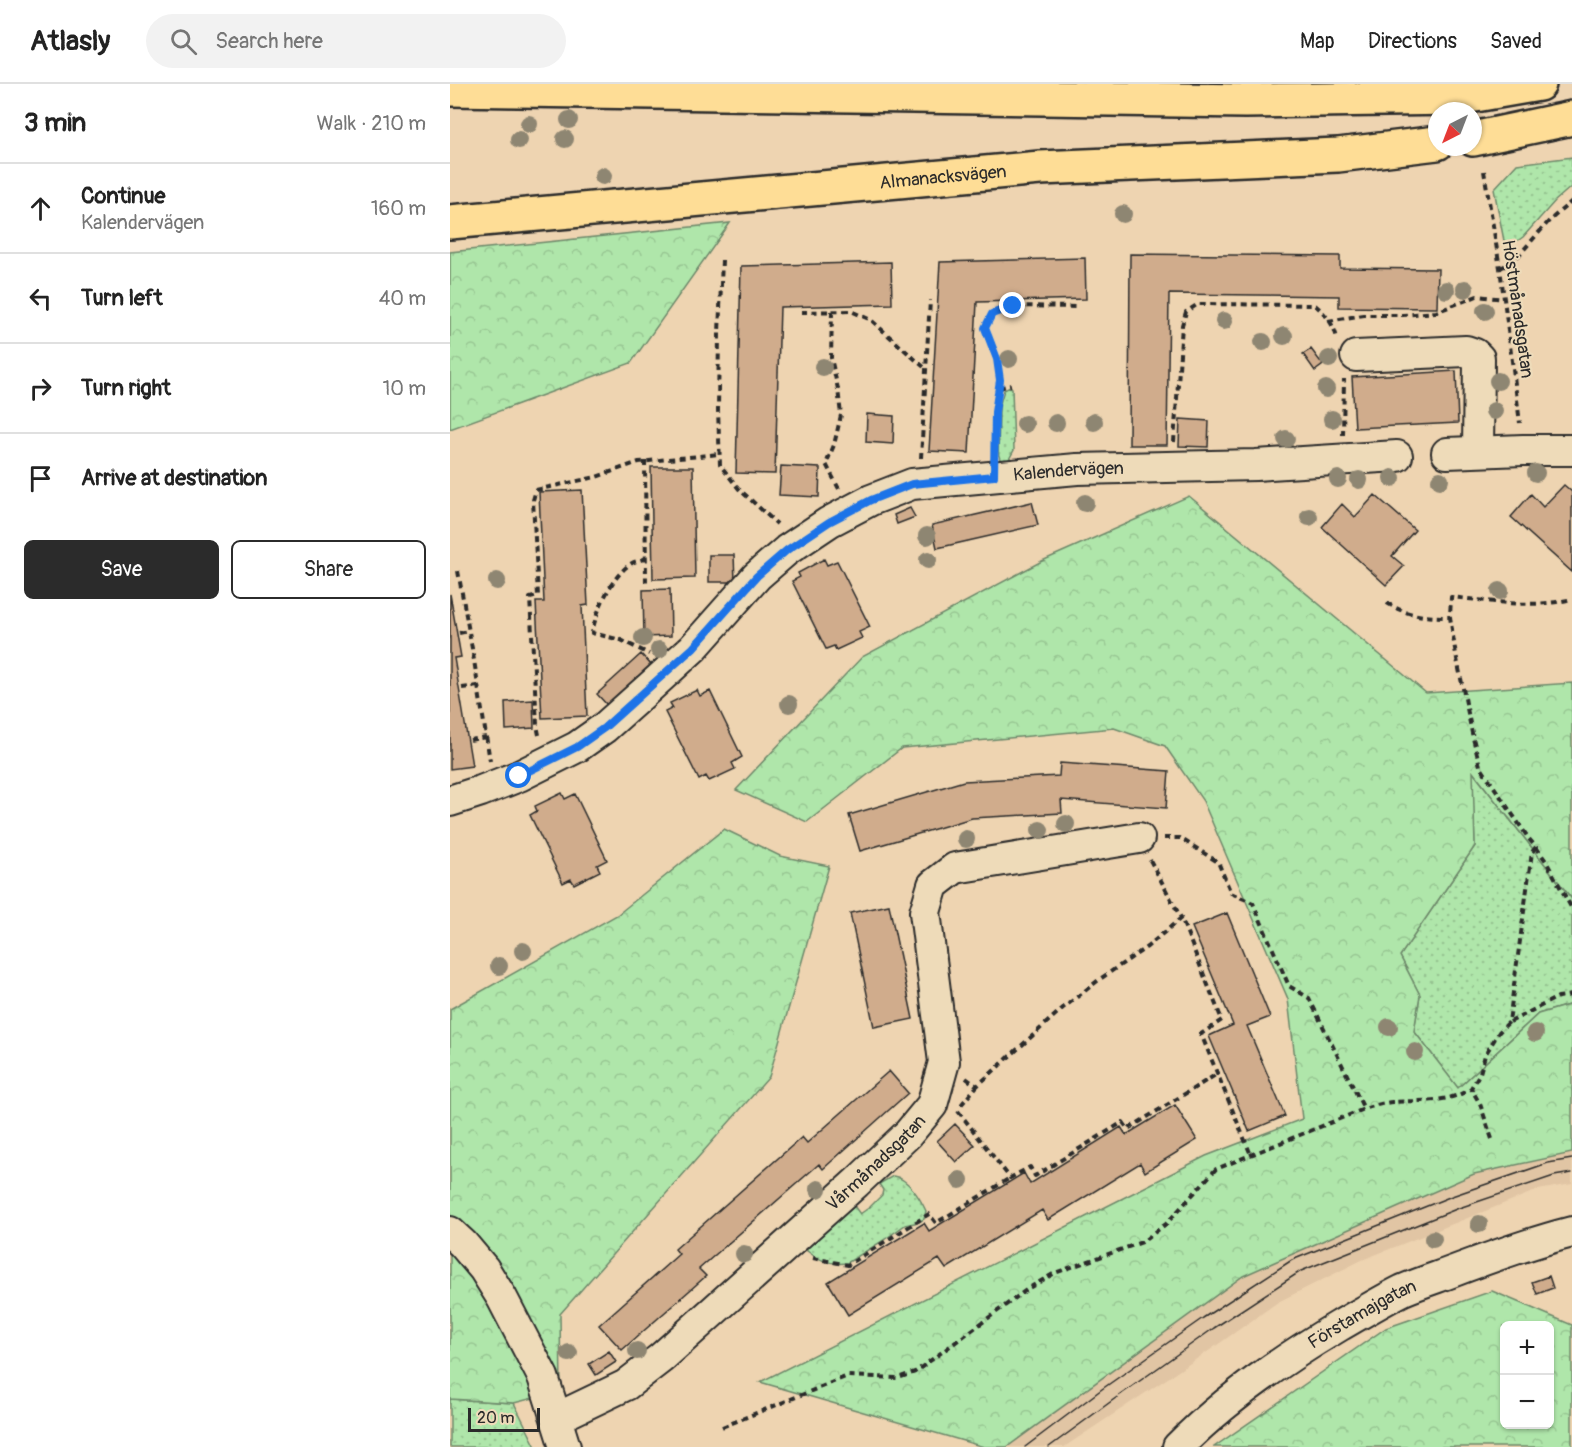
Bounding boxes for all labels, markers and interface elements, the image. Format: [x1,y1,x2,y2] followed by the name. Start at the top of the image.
[146,14,566,68] search box
[30,24,110,59] text: Atlasly
[167,25,200,58] icon: search
[215,27,323,55] text: Search here
[1300,28,1335,55] text: Map
[1368,28,1457,55] text: Directions
[1490,28,1542,55] text: Saved
[1428,102,1482,156] north arrow
[24,107,86,139] text: 3 min
[317,111,426,136] text: Walk · 210 m
[878,160,1008,195] street label: Almanacksvägen
[81,182,165,210] text: Continue
[24,192,57,225] icon: ahead
[371,196,426,221] text: 160 m
[81,210,204,235] text: Kalendervägen
[1496,238,1539,380] street label: Höstmånadsgatan
[24,282,57,315] icon: left
[81,284,163,312] text: Turn left
[379,286,426,311] text: 40 m
[999,292,1025,318] route end
[24,372,57,405] icon: right
[81,374,171,402] text: Turn right
[382,376,426,401] text: 10 m
[1012,457,1124,487] street label: Kalendervägen
[24,462,57,495] icon: arrive
[81,464,267,492] text: Arrive at destination
[24,540,219,599] button: Save
[231,540,426,599] button: Share
[505,762,531,788] route start
[822,1110,931,1216] street label: Vårmånadsgatan
[1304,1275,1420,1354] street label: Förstamajgatan
[1500,1321,1554,1429] map controls
[1500,1321,1554,1375] button: +
[1500,1375,1554,1429] button: −
[468,1405,540,1432] scale bar
[477,1408,515,1428] text: 20 m

